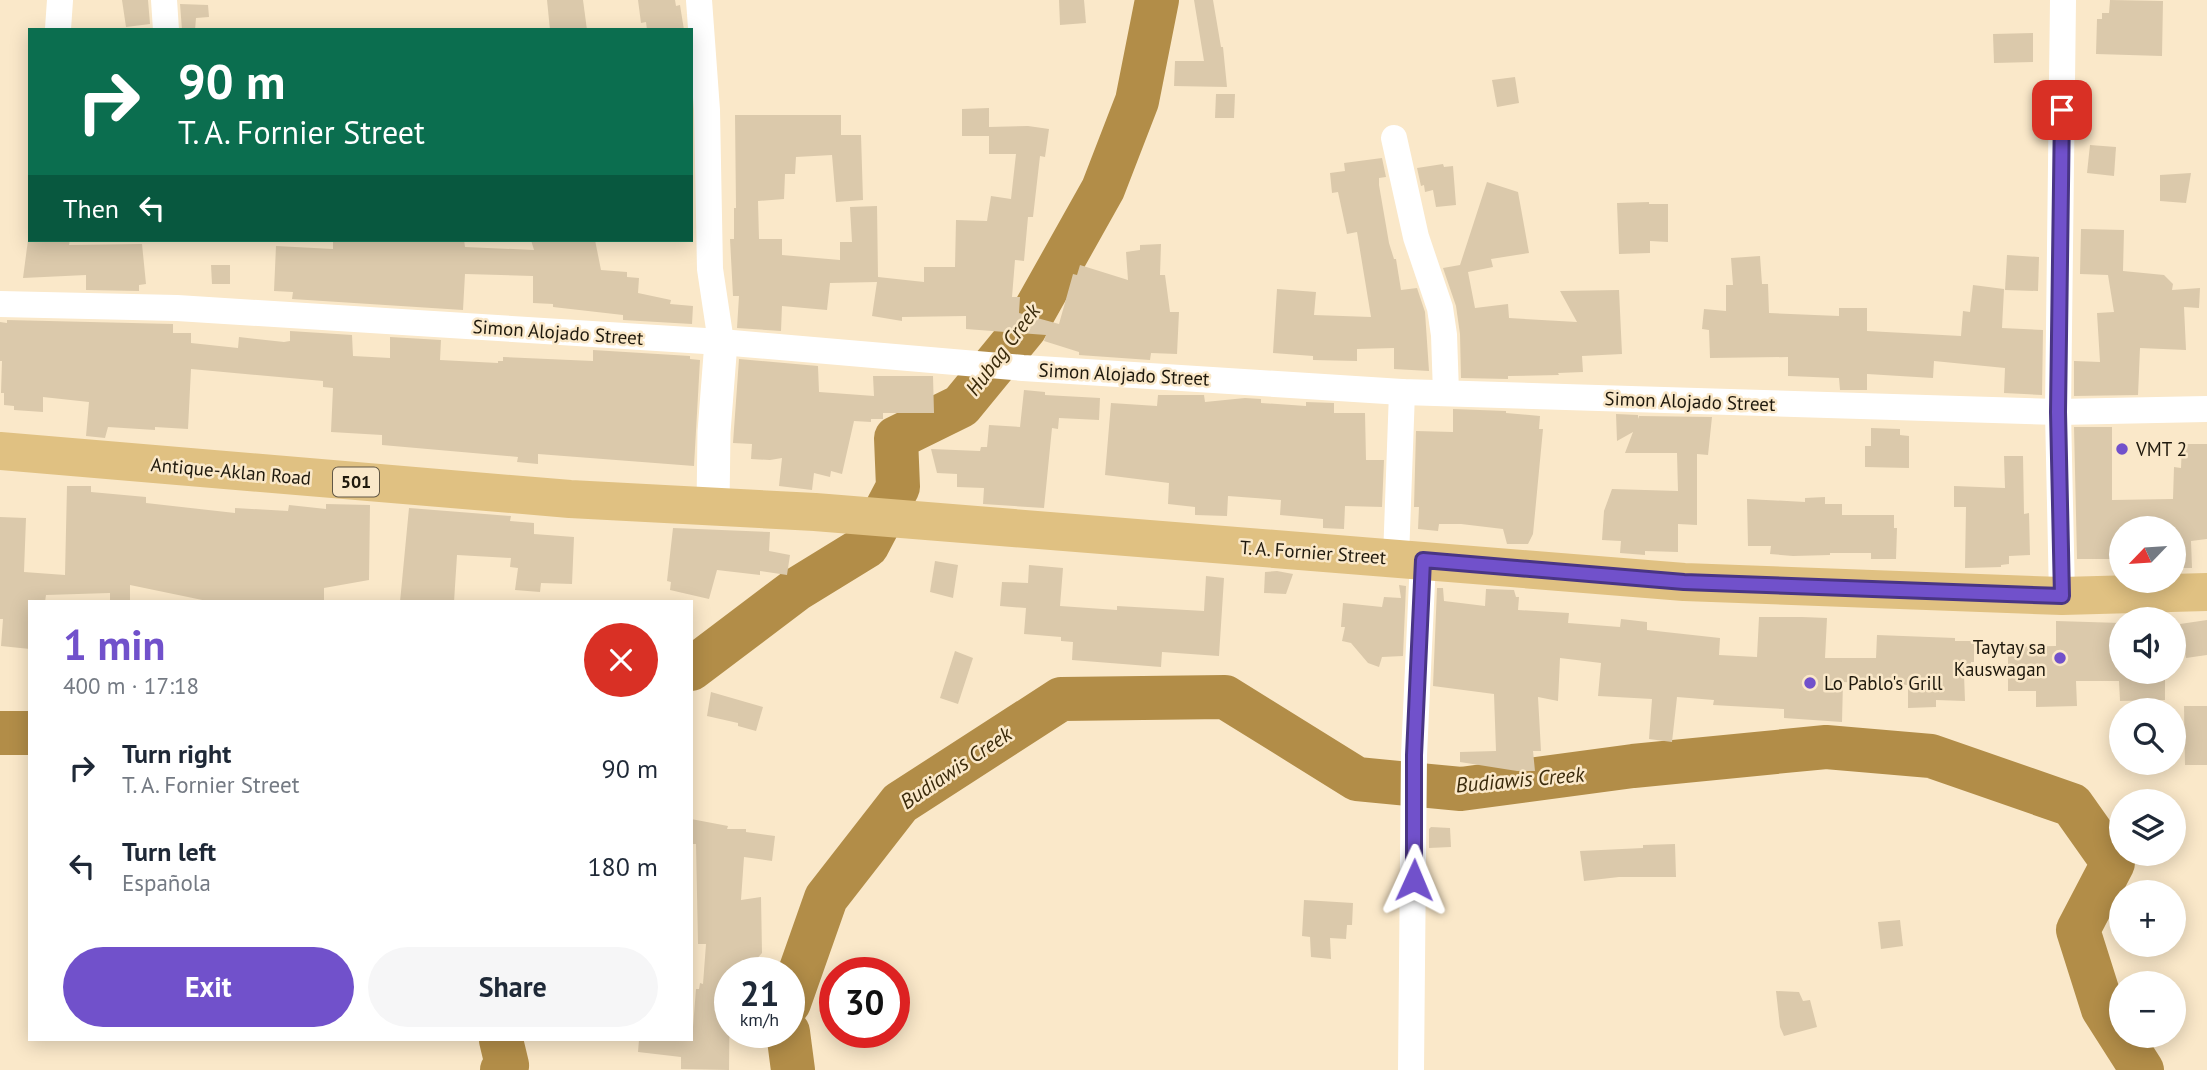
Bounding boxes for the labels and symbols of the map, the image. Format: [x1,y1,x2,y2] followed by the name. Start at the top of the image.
[2032,80,2092,140] pin
[959,297,1047,401] water label: Hubag Creek
[472,314,645,350] street label: Simon Alojado Street
[1038,358,1211,390] street label: Simon Alojado Street
[1604,386,1776,416] street label: Simon Alojado Street
[2135,437,2187,461] place label: VMT 2
[2114,441,2130,457] marker: VMT 2
[150,452,312,490] street label: Antique-Aklan Road
[333,468,379,496] road number: 501
[2109,516,2186,593] north arrow
[1239,535,1388,569] street label: T. A. Fornier Street
[1954,635,2046,681] place label: Taytay sa Kauswagan
[2052,650,2068,666] marker: Taytay sa Kauswagan
[1824,671,1943,695] place label: Lo Pablo's Grill
[1802,675,1818,691] marker: Lo Pablo's Grill
[895,719,1018,815] water label: Budiawis Creek
[1454,760,1587,799] water label: Budiawis Creek
[1377,843,1451,917] position arrow
[819,957,910,1048] speed limit sign: 30

